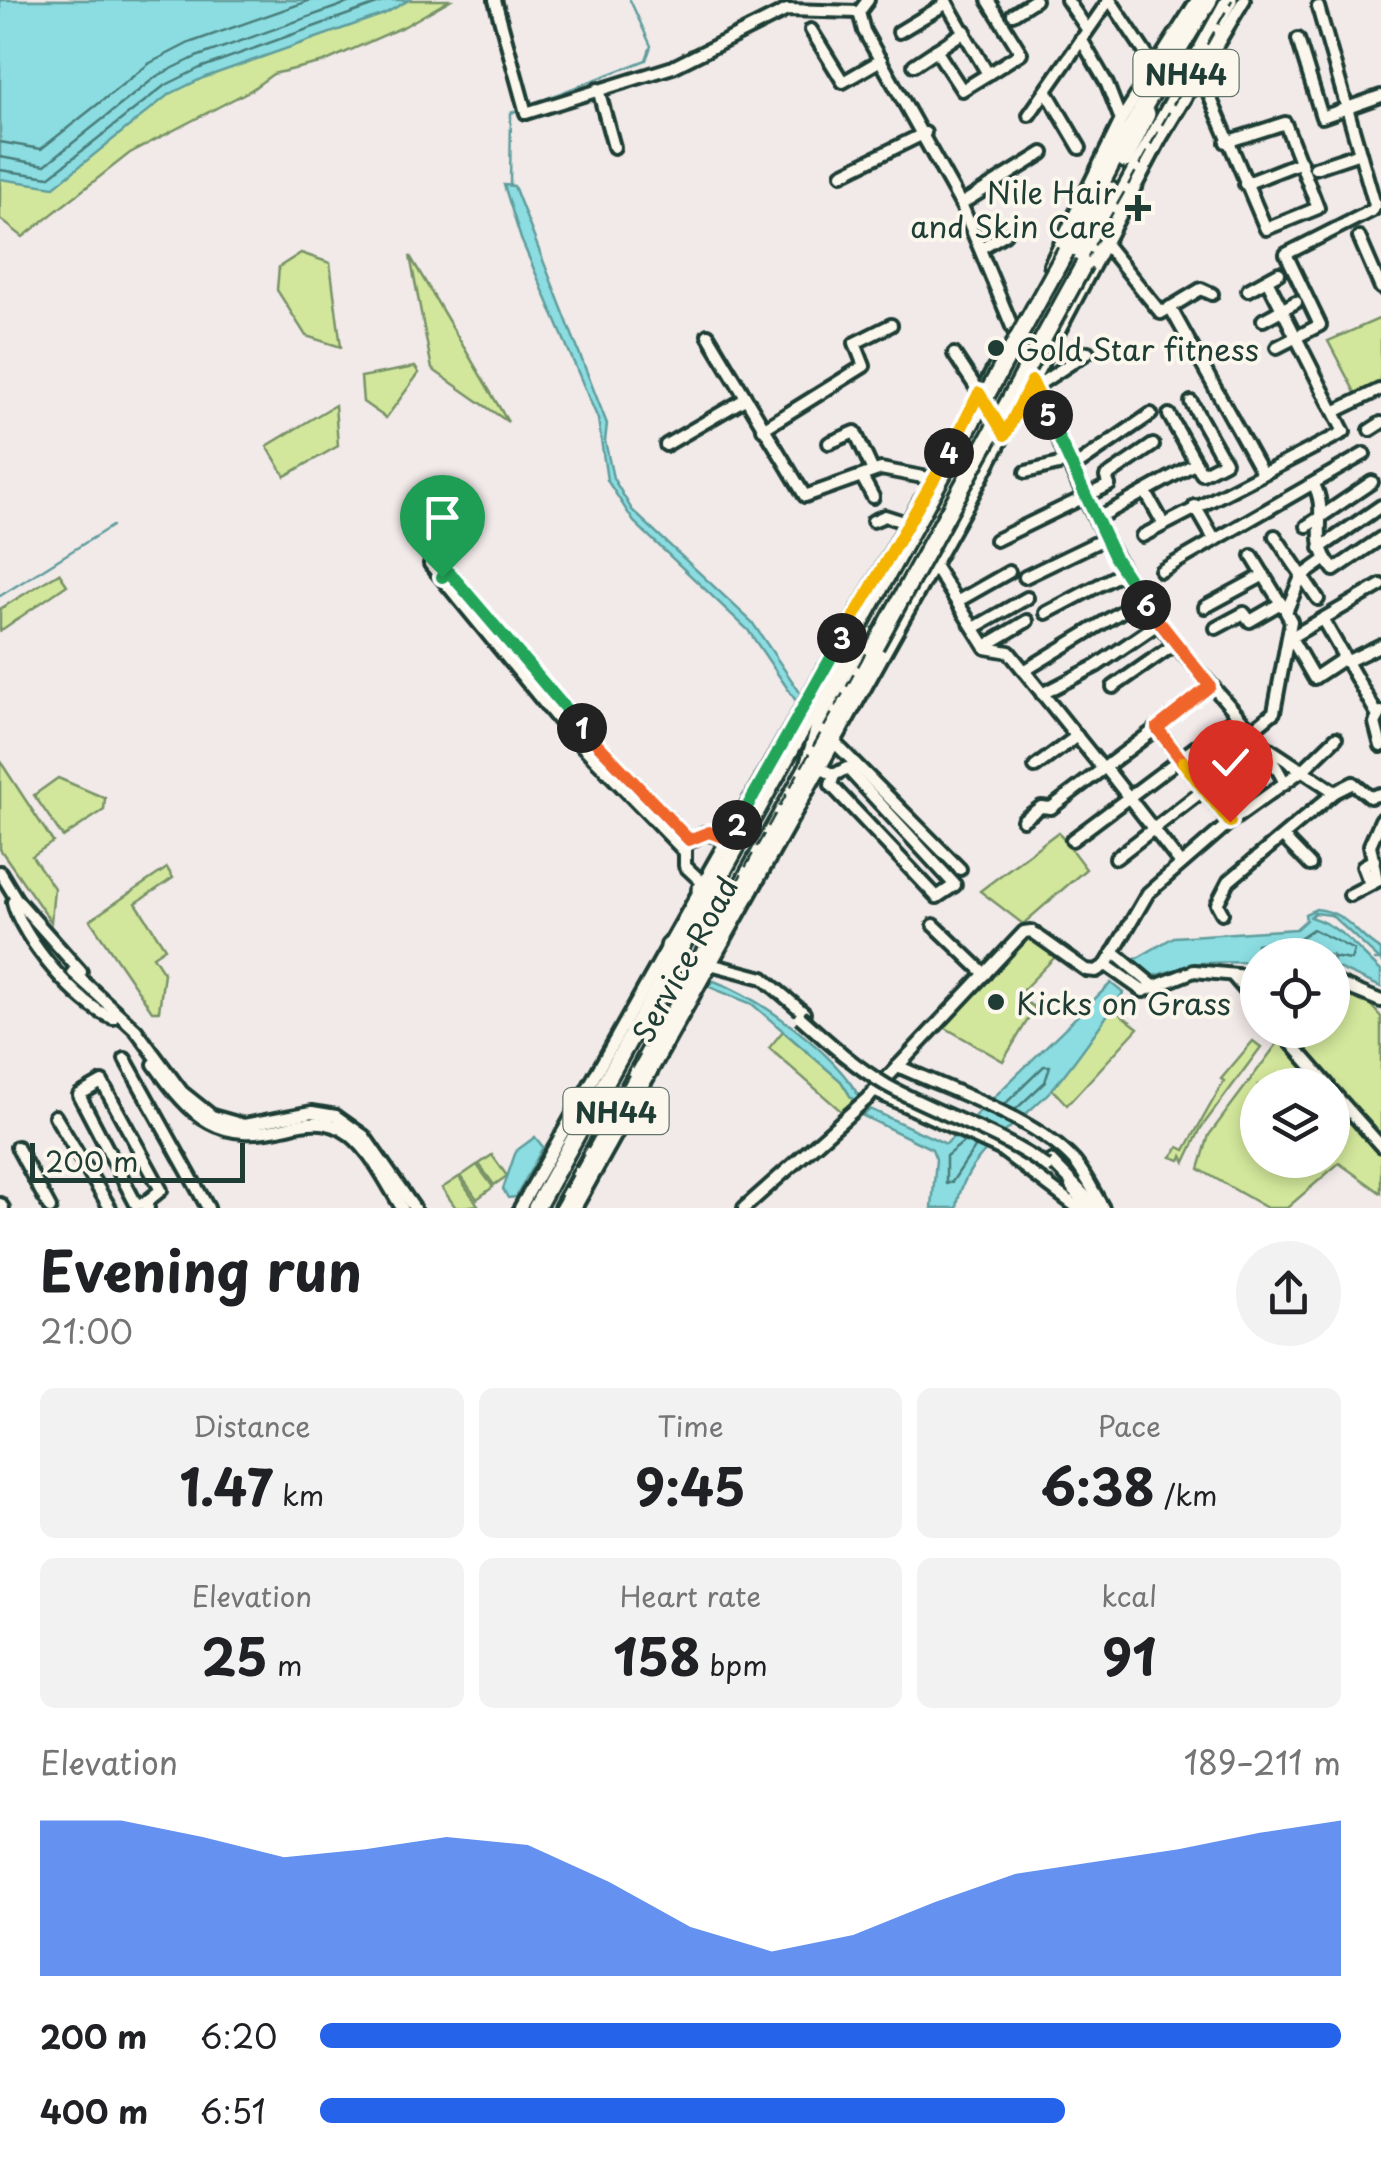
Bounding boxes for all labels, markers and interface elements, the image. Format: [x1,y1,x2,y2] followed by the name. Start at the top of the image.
[1134,50,1238,96] road number: NH44
[910,169,1116,248] place label: Nile Hair and Skin Care
[1125,195,1151,221] marker: Nile Hair and Skin Care
[1016,326,1259,371] place label: Gold Star fitness
[985,337,1007,359] marker: Gold Star fitness
[1023,390,1073,440] pin: 5
[1039,393,1057,436] text: 5
[924,428,974,478] pin: 4
[939,431,959,474] text: 4
[400,475,485,578] pin
[415,490,470,545] icon: arrive
[1121,580,1171,630] pin: 6
[1136,583,1156,626] text: 6
[817,613,867,663] pin: 3
[833,616,851,659] text: 3
[557,703,607,753] pin: 1
[575,706,589,749] text: 1
[1188,720,1273,823] pin
[1203,735,1258,790] icon: check
[712,800,762,850] pin: 2
[727,803,747,846] text: 2
[620,868,748,1050] street label: Service Road
[1240,938,1350,1178] map controls
[1240,938,1350,1048] button: locate
[1016,980,1231,1025] place label: Kicks on Grass
[985,991,1007,1013] marker: Kicks on Grass
[1240,1068,1350,1178] button: layers
[564,1088,668,1134] road number: NH44
[30,1138,245,1182] scale bar
[45,1139,138,1182] text: 200 m
[40,1228,362,1311] text: Evening run
[1236,1241,1341,1346] button: share
[40,1307,133,1355] text: 21:00
[193,1404,311,1447] text: Distance
[657,1404,724,1447] text: Time
[1098,1404,1161,1447] text: Pace
[180,1447,273,1523] text: 1.47
[635,1447,746,1523] text: 9:45
[1041,1447,1155,1523] text: 6:38
[273,1473,324,1516] text: km
[1155,1473,1217,1516] text: /km
[191,1574,312,1617] text: Elevation
[620,1574,761,1617] text: Heart rate
[1101,1574,1157,1617] text: kcal
[201,1617,268,1693] text: 25
[613,1617,700,1693] text: 158
[1102,1617,1156,1693] text: 91
[268,1643,302,1686] text: m
[700,1643,768,1686] text: bpm
[40,1738,178,1786] text: Elevation
[1184,1738,1341,1786] text: 189–211 m
[40,2012,147,2060] text: 200 m
[200,2012,277,2060] text: 6:20
[40,2087,148,2135] text: 400 m
[200,2087,266,2135] text: 6:51

